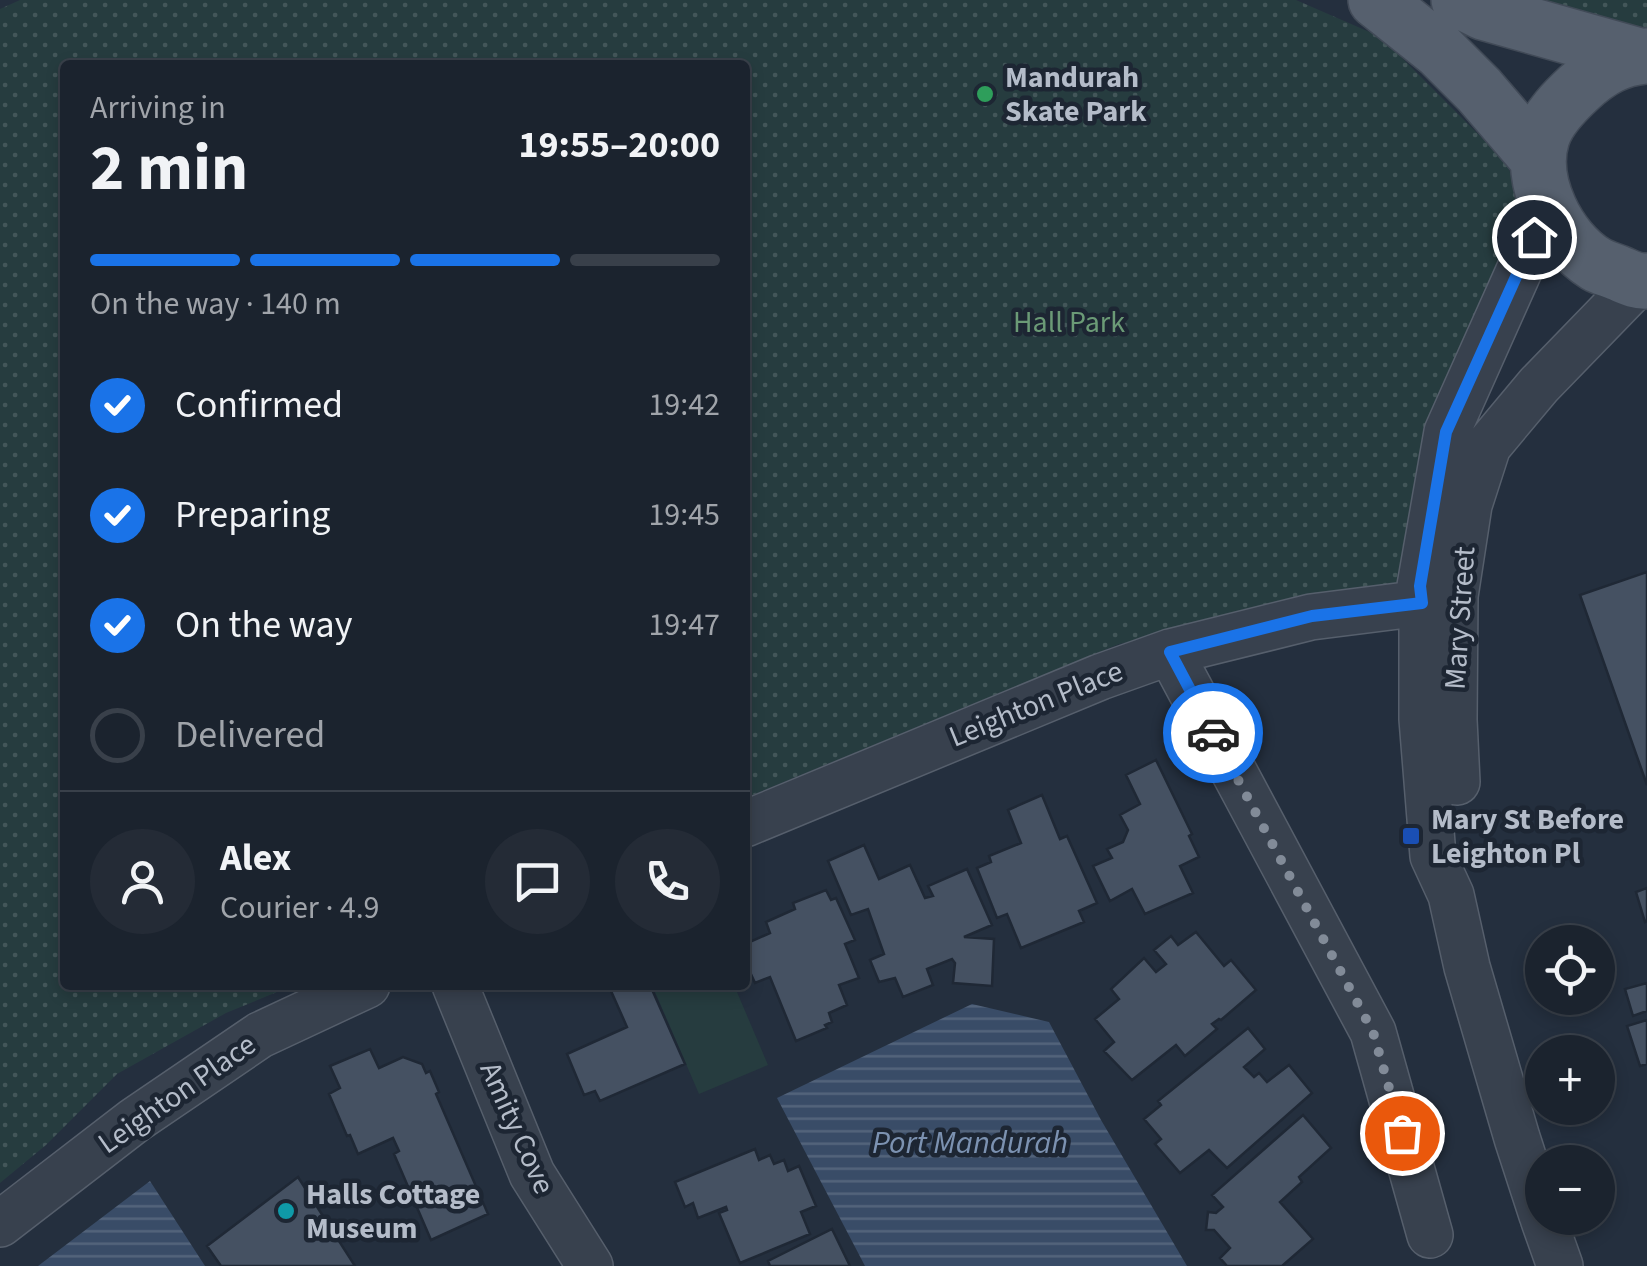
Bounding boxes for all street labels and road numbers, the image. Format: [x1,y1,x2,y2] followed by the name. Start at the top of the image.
[1434,545,1486,691] street label: Mary Street
[943,650,1129,758] street label: Leighton Place
[89,1024,265,1164] street label: Leighton Place
[469,1055,565,1201] street label: Amity Cove

